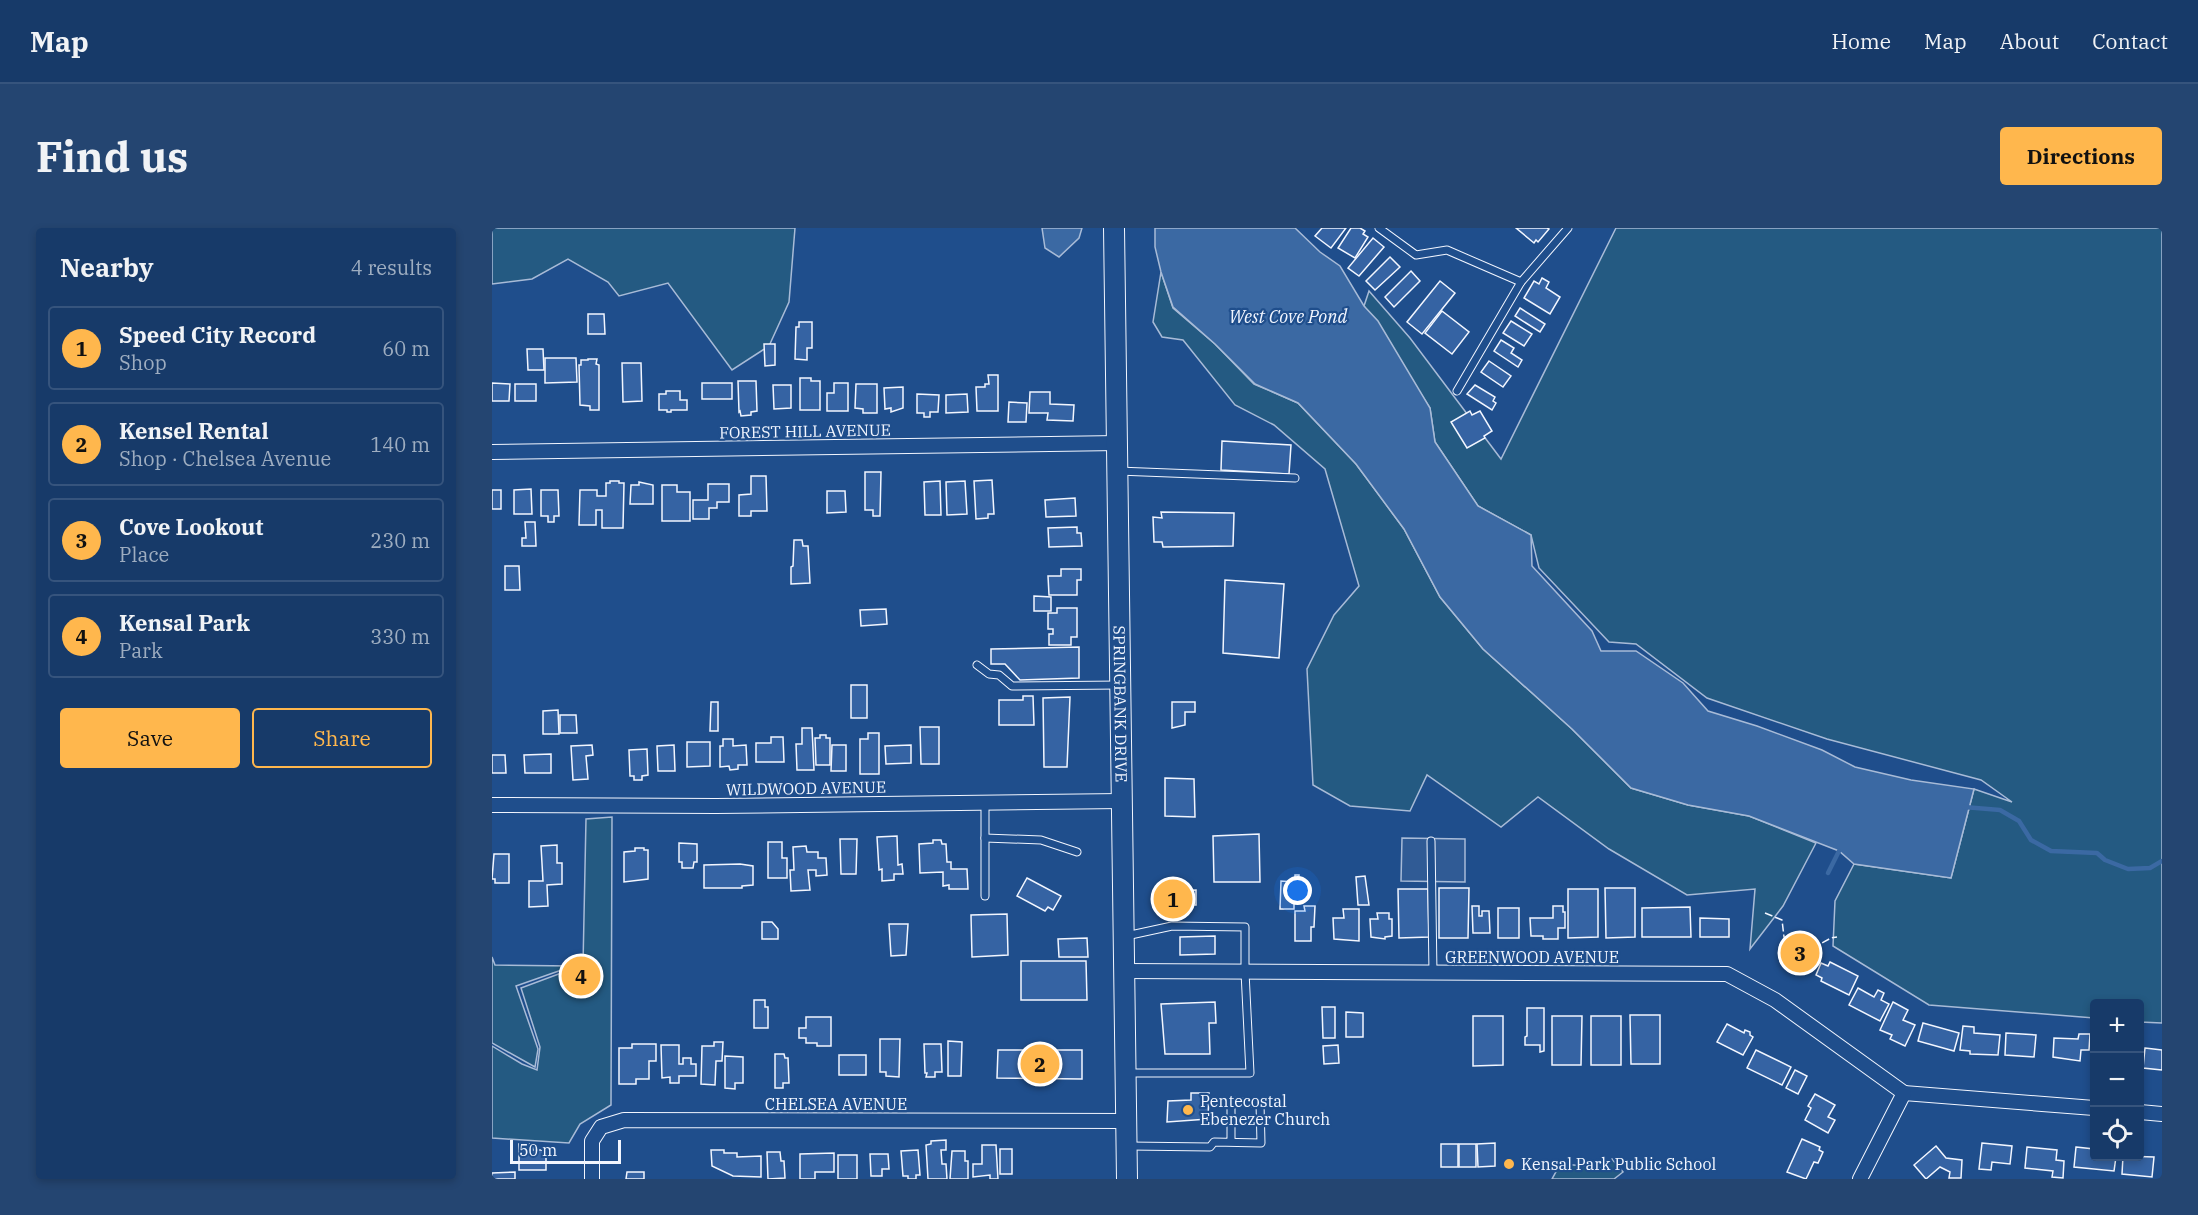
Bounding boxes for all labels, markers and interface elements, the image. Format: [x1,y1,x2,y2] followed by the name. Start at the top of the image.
[30,23,89,60] text: Map
[1831,27,1891,55] text: Home
[1924,27,1967,55] text: Map
[2000,27,2059,55] text: About
[2092,27,2168,55] text: Contact
[2000,127,2162,185] button: Directions
[36,129,188,184] text: Find us
[60,250,154,284] text: Nearby
[351,254,432,281] text: 4 results
[1229,305,1348,328] water label: West Cove Pond
[119,320,316,349] text: Speed City Record
[76,335,88,362] text: 1
[382,335,430,362] text: 60 m
[119,349,167,376] text: Shop
[119,416,269,445] text: Kensel Rental
[719,420,891,442] street label: FOREST HILL AVENUE
[76,431,88,458] text: 2
[370,431,430,458] text: 140 m
[119,445,331,472] text: Shop · Chelsea Avenue
[119,512,264,541] text: Cove Lookout
[76,527,88,554] text: 3
[370,527,430,554] text: 230 m
[119,541,169,568] text: Place
[119,608,250,637] text: Kensal Park
[76,623,88,650] text: 4
[370,623,430,650] text: 330 m
[1109,625,1132,783] street label: SPRINGBANK DRIVE
[119,637,163,664] text: Park
[60,708,240,768] button: Save
[252,708,432,768] button: Share
[726,777,886,799] street label: WILDWOOD AVENUE
[1154,876,1192,922] pin: 1
[1283,876,1312,905] your location
[1780,930,1820,976] pin: 3
[1445,947,1619,967] street label: GREENWOOD AVENUE
[562,954,601,999] pin: 4
[2090,999,2144,1161] map controls
[2090,999,2144,1053] button: +
[1020,1042,1060,1086] pin: 2
[2090,1053,2144,1107] button: −
[1200,1091,1330,1129] place label: Pentecostal Ebenezer Church
[765,1094,907,1114] street label: CHELSEA AVENUE
[1181,1103,1195,1117] marker: Pentecostal Ebenezer Church
[2090,1107,2144,1161] button: locate
[510,1137,621,1164] scale bar
[519,1140,557,1160] text: 50 m
[1521,1154,1717,1174] place label: Kensal Park Public School
[1502,1157,1516,1171] marker: Kensal Park Public School

